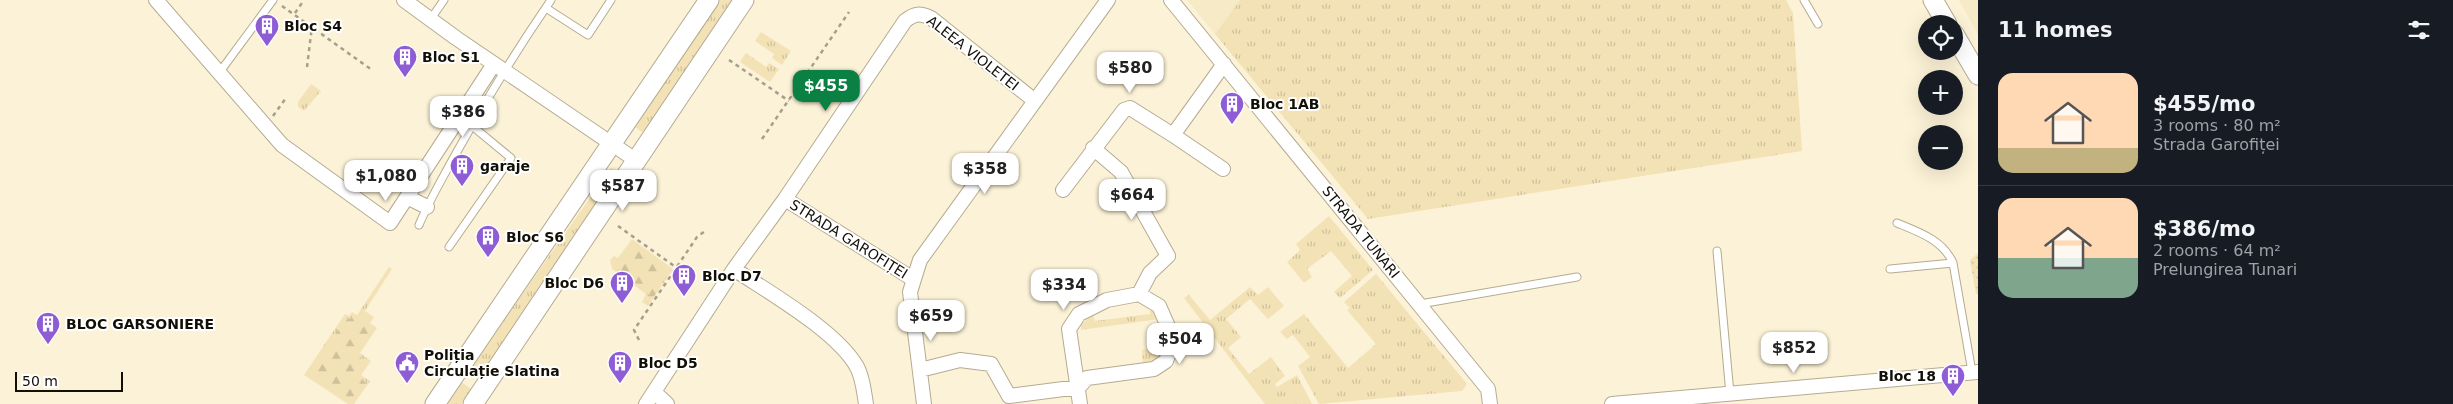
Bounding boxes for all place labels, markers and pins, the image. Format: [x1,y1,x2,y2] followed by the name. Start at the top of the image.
[254,13,280,47] building icon: Bloc S4
[284,18,342,34] place label: Bloc S4
[392,44,418,78] building icon: Bloc S1
[422,49,480,65] place label: Bloc S1
[1100,52,1160,94] pin: $580
[796,70,856,112] pin: $455
[1219,91,1245,125] building icon: Bloc 1AB
[433,96,493,138] pin: $386
[1250,96,1320,112] place label: Bloc 1AB
[955,152,1015,195] pin: $358
[449,153,475,187] building icon: garaje
[480,158,530,174] place label: garaje
[345,160,427,202] pin: $1,080
[593,170,653,212] pin: $587
[1102,178,1162,221] pin: $664
[475,224,501,258] building icon: Bloc S6
[506,229,564,245] place label: Bloc S6
[671,263,697,297] building icon: Bloc D7
[702,268,762,284] place label: Bloc D7
[1034,268,1094,311] pin: $334
[609,270,635,304] building icon: Bloc D6
[544,275,604,291] place label: Bloc D6
[901,300,961,342] pin: $659
[35,311,61,345] building icon: BLOC GARSONIERE
[66,316,214,332] place label: BLOC GARSONIERE
[1150,322,1210,365] pin: $504
[1764,332,1824,374] pin: $852
[424,347,560,380] place label: Poliția Circulație Slatina
[394,350,420,384] public building icon: Poliția Circulație Slatina
[607,350,633,384] building icon: Bloc D5
[638,355,698,371] place label: Bloc D5
[1940,363,1966,397] building icon: Bloc 18
[1878,368,1936,384] place label: Bloc 18

